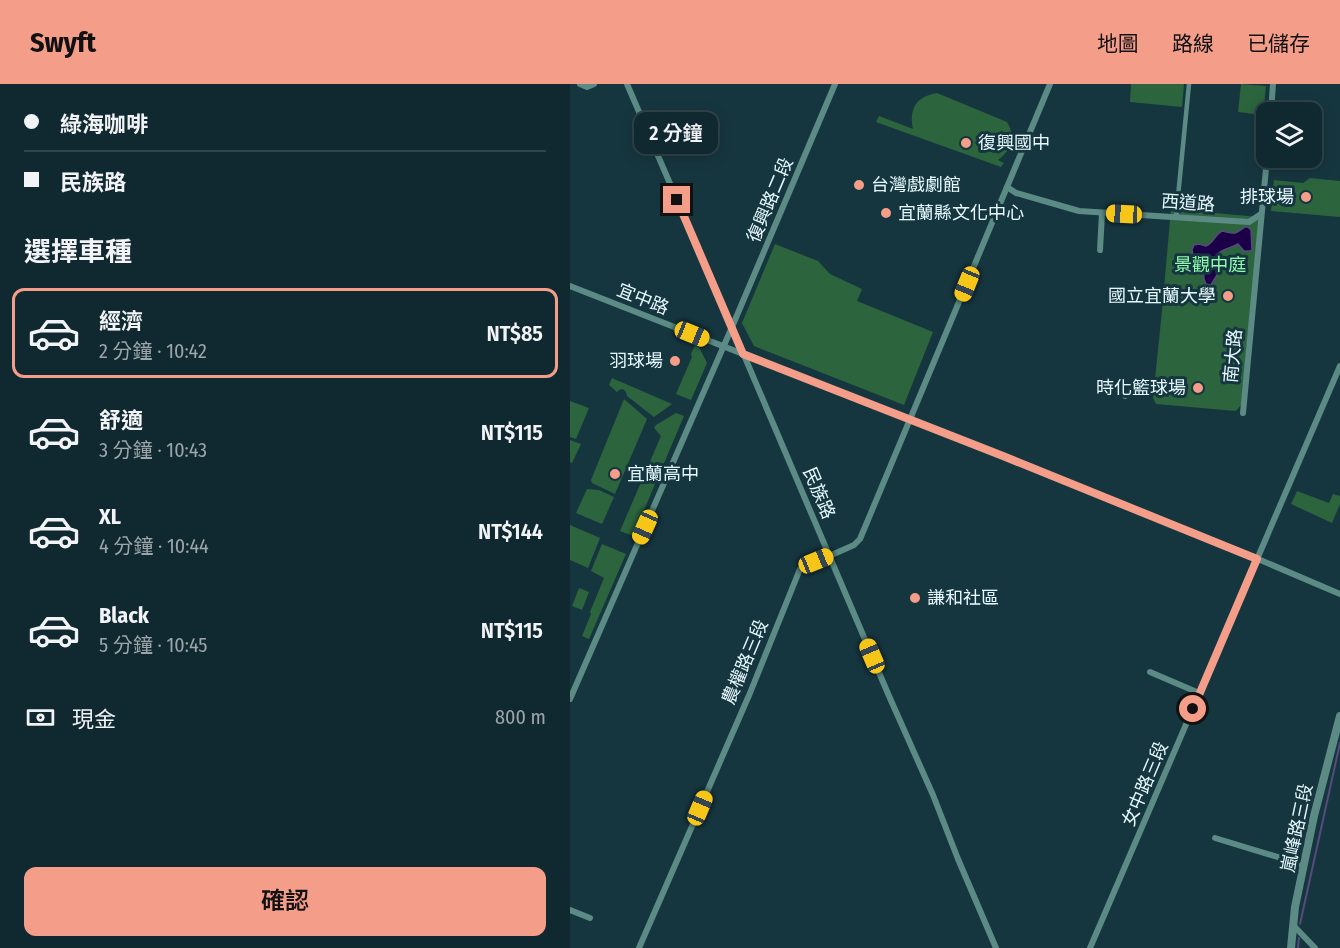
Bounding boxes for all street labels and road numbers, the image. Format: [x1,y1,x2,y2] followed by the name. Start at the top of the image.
[742,154,798,246] street label: 復興路二段
[1160,190,1216,216] street label: 西道路
[614,279,672,319] street label: 宜中路
[1220,328,1246,384] street label: 南大路
[798,464,840,522] street label: 民族路
[717,616,773,708] street label: 農權路三段
[1117,738,1173,830] street label: 女中路三段
[1277,782,1317,874] street label: 嵐峰路三段

